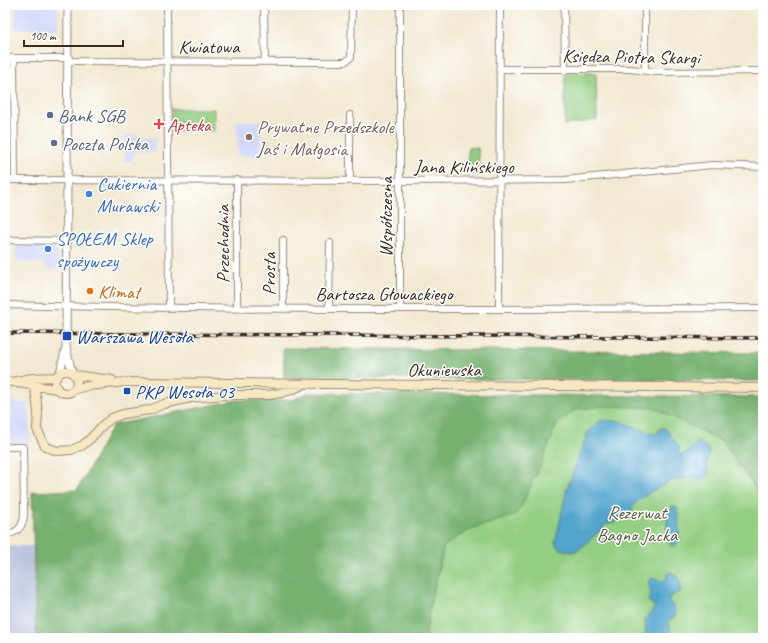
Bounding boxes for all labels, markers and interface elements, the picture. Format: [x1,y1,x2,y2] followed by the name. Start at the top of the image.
[24,22,123,48] scale bar
[30,28,57,44] text: 100 m
[178,35,241,59] street label: Kwiatowa
[562,44,702,70] street label: Księdza Piotra Skargi
[58,104,126,128] place label: Bank SGB
[45,110,55,120] marker: Bank SGB
[167,113,212,137] place label: Apteka
[256,115,395,161] place label: Prywatne Przedszkole Jaś i Małgosia
[154,119,164,129] marker: Apteka
[62,132,150,156] place label: Poczta Polska
[244,132,254,142] marker: Prywatne Przedszkole Jaś i Małgosia
[49,138,59,148] marker: Poczta Polska
[413,155,515,179] street label: Jana Kilińskiego
[97,172,161,218] place label: Cukiernia Murawski
[374,176,398,257] street label: Współczesna
[84,189,94,199] marker: Cukiernia Murawski
[211,203,235,283] street label: Przechodnia
[56,227,155,273] place label: SPOŁEM Sklep spożywczy
[43,244,53,254] marker: SPOŁEM Sklep spożywczy
[257,251,281,295] street label: Prosta
[98,280,143,304] place label: Klimat
[315,282,455,306] street label: Bartosza Głowackiego
[85,286,95,296] marker: Klimat
[76,325,195,349] place label: Warszawa Wesoła
[61,330,73,342] marker: Warszawa Wesoła
[407,358,482,382] street label: Okuniewska
[135,380,236,404] place label: PKP Wesoła 03
[122,386,132,396] marker: PKP Wesoła 03
[597,501,679,547] park label: Rezerwat Bagno Jacka

